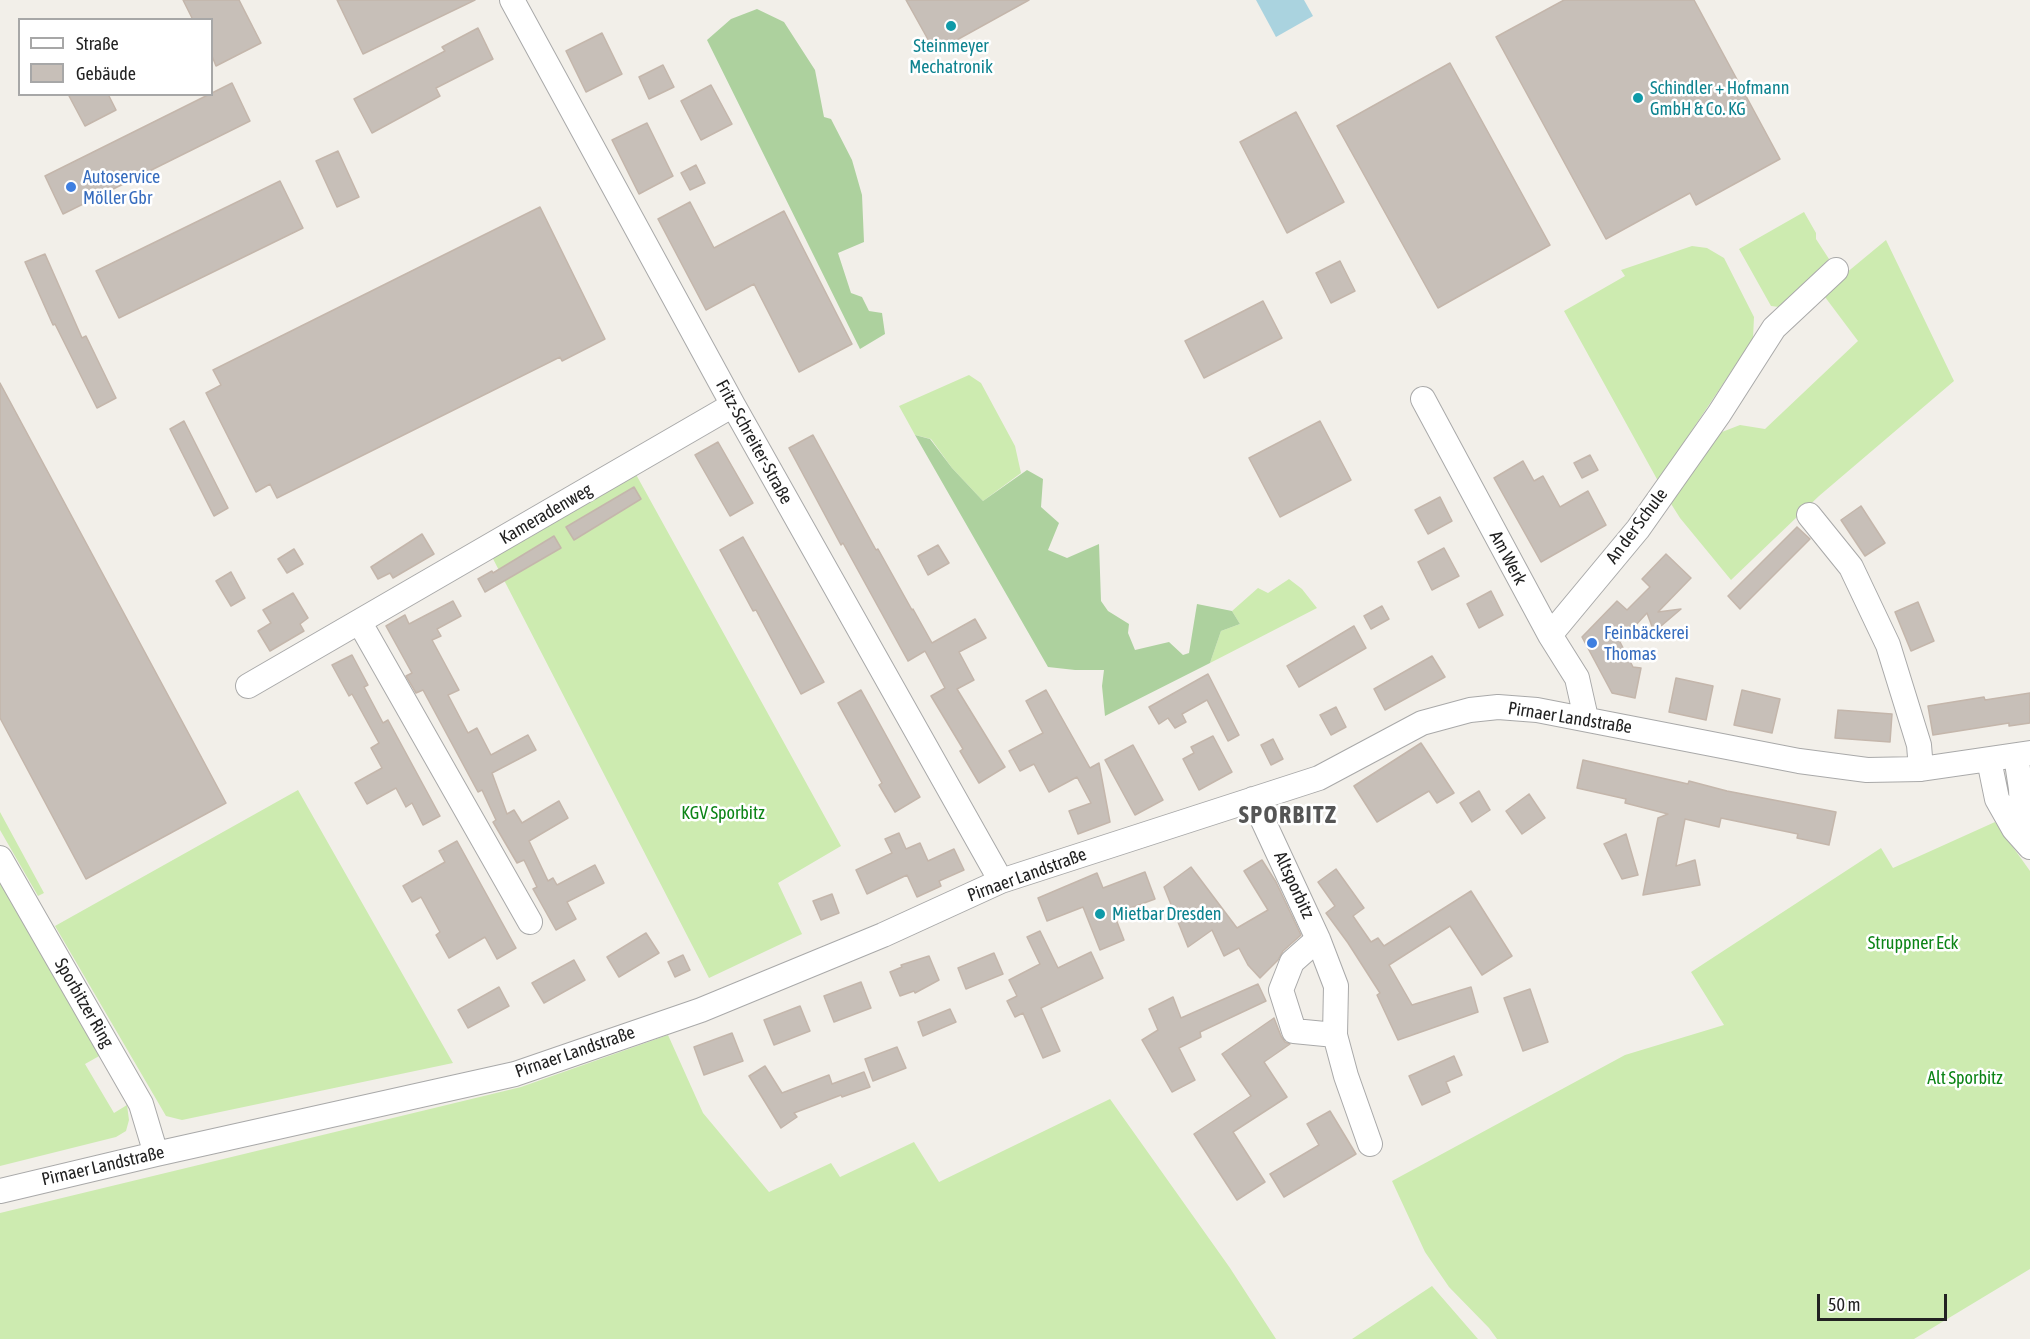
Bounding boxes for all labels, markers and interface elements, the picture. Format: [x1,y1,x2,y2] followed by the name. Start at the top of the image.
[18,18,213,96] legend
[944,19,958,33] marker: Steinmeyer Mechatronik
[76,33,119,54] text: Straße
[909,35,993,78] place label: Steinmeyer Mechatronik
[76,63,136,84] text: Gebäude
[1650,77,1789,119] place label: Schindler + Hofmann GmbH & Co. KG
[1631,91,1645,105] marker: Schindler + Hofmann GmbH & Co. KG
[83,166,160,208] place label: Autoservice Möller Gbr
[64,180,78,194] marker: Autoservice Möller Gbr
[711,376,797,508] street label: Fritz-Schreiter-Straße
[496,479,596,549] street label: Kameradenweg
[1602,484,1672,568] street label: An der Schule
[1485,527,1531,589] street label: Am Werk
[1604,622,1689,664] place label: Feinbäckerei Thomas
[1585,636,1599,650] marker: Feinbäckerei Thomas
[1507,698,1633,738] street label: Pirnaer Landstraße
[1239,801,1337,829] district label: SPORBITZ
[681,802,765,824] park label: KGV Sporbitz
[965,843,1089,907] street label: Pirnaer Landstraße
[1269,848,1319,922] street label: Altsporbitz
[1112,903,1222,925] place label: Mietbar Dresden
[1093,907,1107,921] marker: Mietbar Dresden
[1868,932,1958,954] park label: Struppner Eck
[50,954,118,1052] street label: Sporbitzer Ring
[512,1021,638,1083] street label: Pirnaer Landstraße
[1927,1067,2003,1089] park label: Alt Sporbitz
[40,1141,166,1191] street label: Pirnaer Landstraße
[1820,1282,1950,1320] scale bar
[1828,1294,1860,1315] text: 50 m

